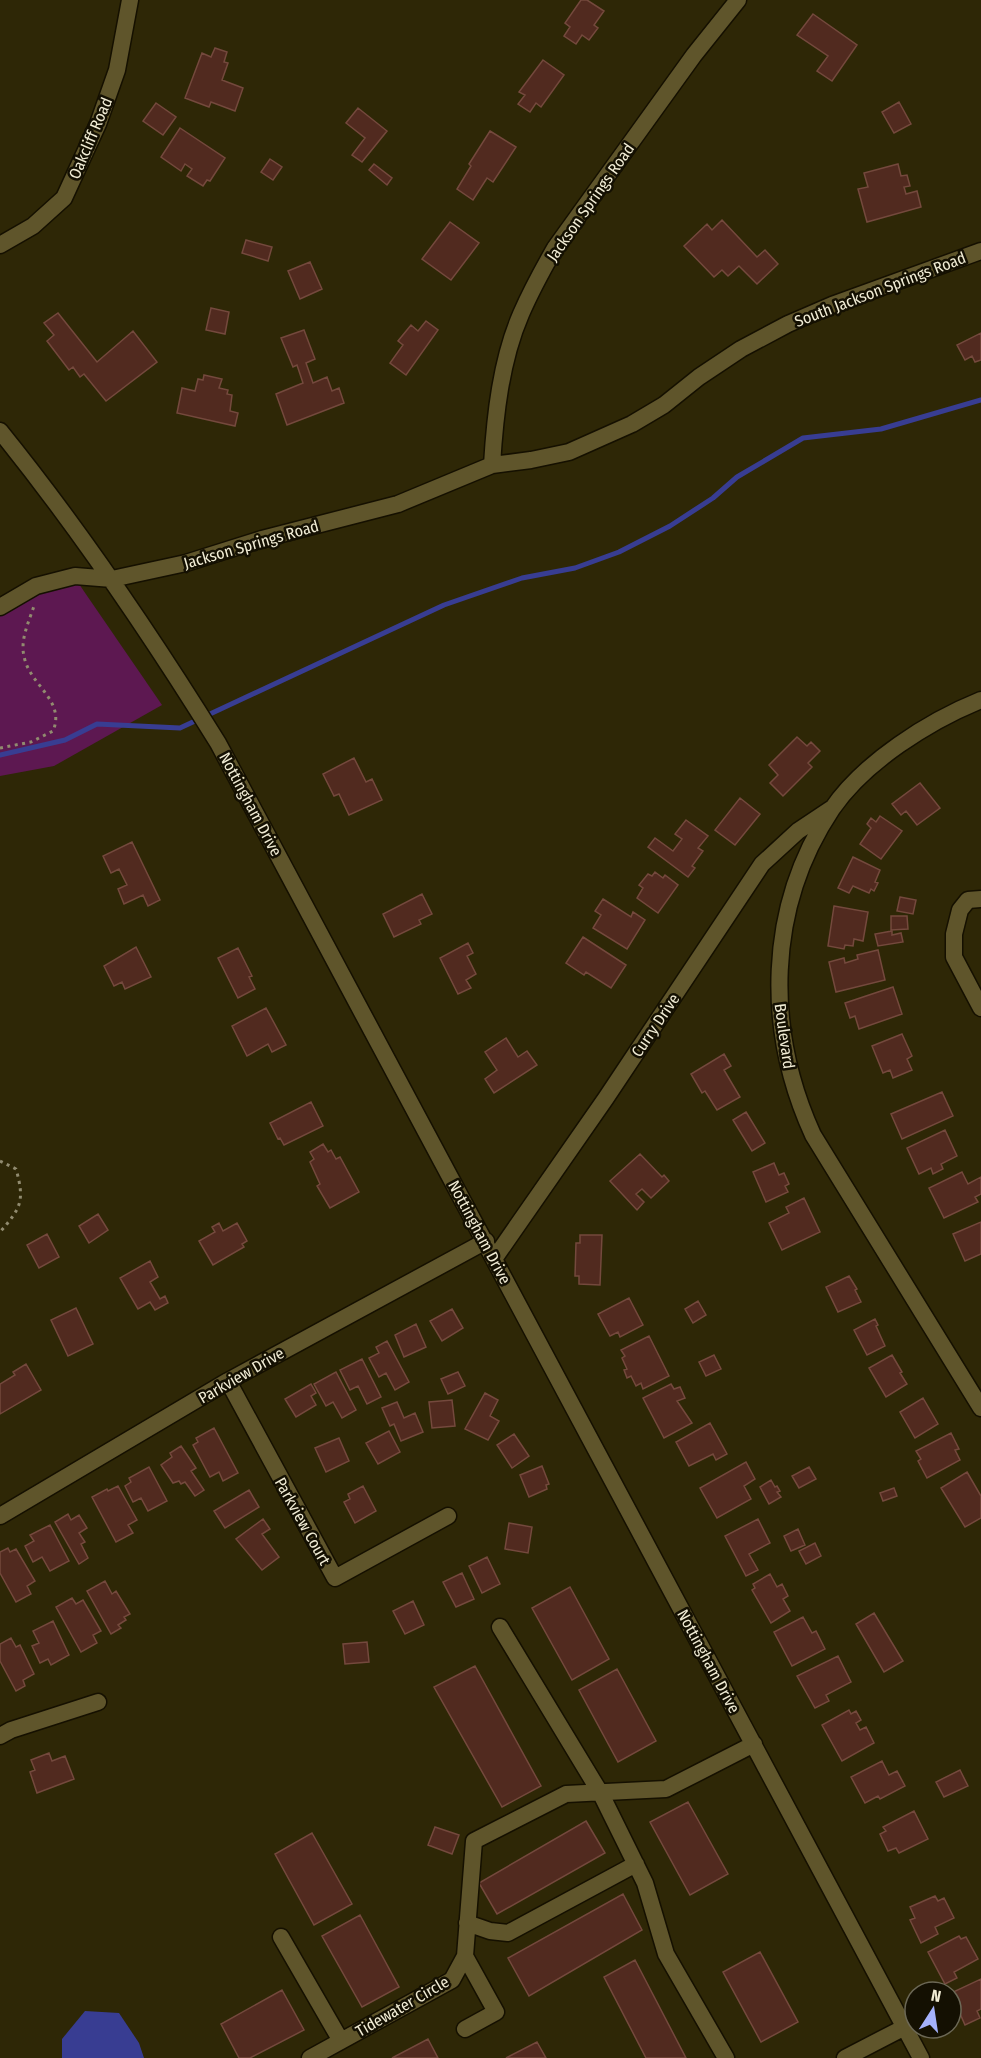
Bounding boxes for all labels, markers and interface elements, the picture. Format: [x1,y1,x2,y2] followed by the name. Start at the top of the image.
[65,94,116,182] street label: Oakcliff Road
[543,140,638,265] street label: Jackson Springs Road
[792,248,968,331] street label: South Jackson Springs Road
[181,516,321,573] street label: Jackson Springs Road
[215,749,286,859] street label: Nottingham Drive
[627,990,684,1061] street label: Curry Drive
[771,1002,799,1070] street label: Boulevard
[444,1177,515,1287] street label: Nottingham Drive
[195,1343,287,1408] street label: Parkview Drive
[271,1474,335,1569] street label: Parkview Court
[673,1606,744,1716] street label: Nottingham Drive
[352,1972,452,2041] street label: Tidewater Circle
[903,1980,963,2040] north arrow
[929,1986,943,2006] text: N

